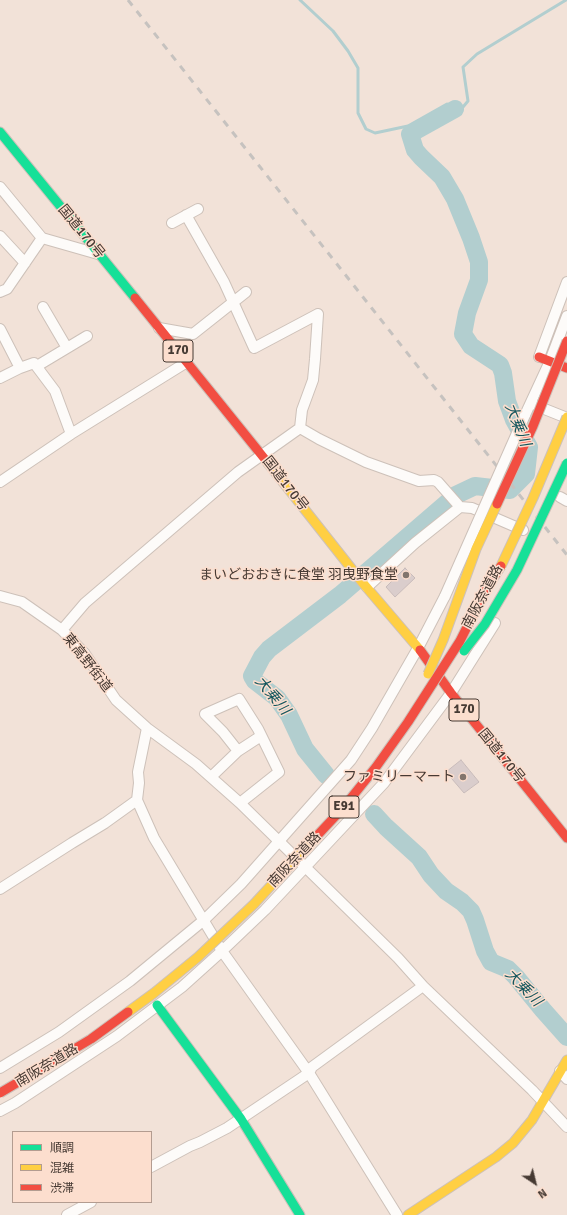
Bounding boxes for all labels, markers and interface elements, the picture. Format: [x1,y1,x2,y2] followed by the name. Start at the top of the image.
[54,202,108,262] street label: 国道170号
[163,340,193,362] road number: 170
[500,401,534,449] water label: 大乗川
[258,453,312,515] street label: 国道170号
[459,562,507,632] street label: 南阪奈道路
[199,567,398,583] place label: まいどおおきに食堂 羽曳野食堂
[401,570,411,580] marker: まいどおおきに食堂 羽曳野食堂
[59,630,115,696] street label: 東高野街道
[251,673,293,719] water label: 大乗川
[449,699,479,721] road number: 170
[474,726,528,786] street label: 国道170号
[343,769,455,785] place label: ファミリーマート
[458,772,468,782] marker: ファミリーマート
[329,796,359,818] road number: E91
[265,829,325,891] street label: 南阪奈道路
[501,966,545,1010] water label: 大乗川
[13,1041,81,1091] street label: 南阪奈道路
[12,1131,152,1203] legend
[50,1141,74,1156] text: 順調
[50,1161,74,1176] text: 混雑
[515,1163,555,1203] north arrow
[50,1181,74,1196] text: 渋滞
[535,1186,549,1201] text: N

